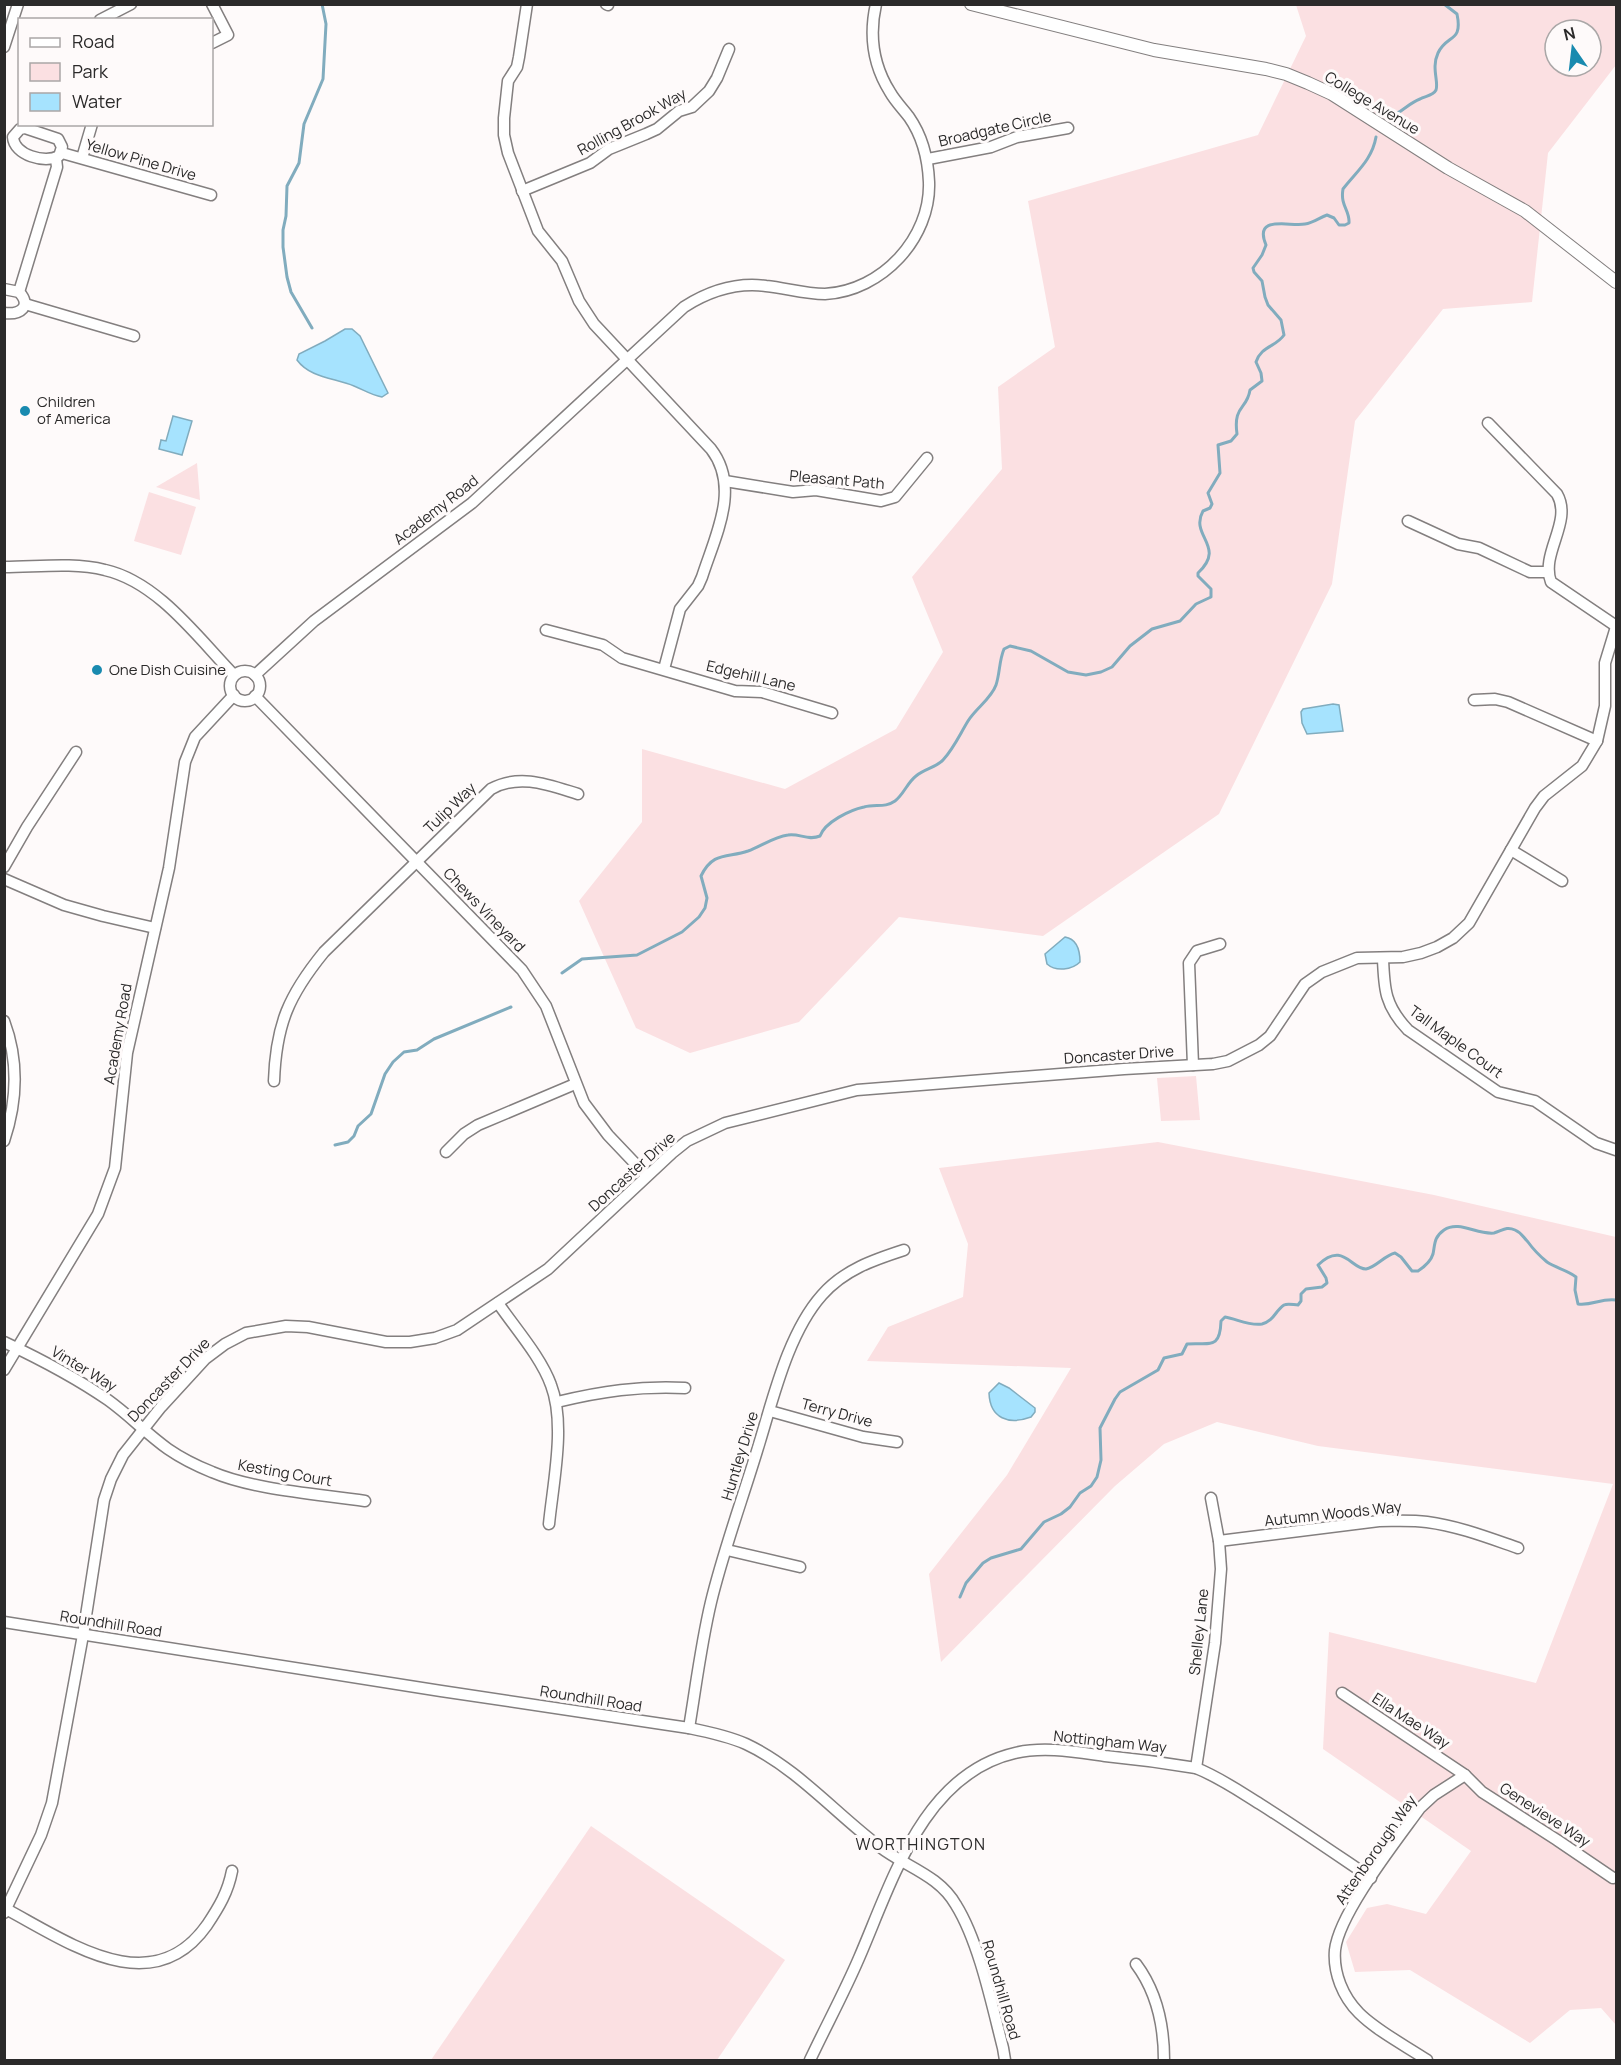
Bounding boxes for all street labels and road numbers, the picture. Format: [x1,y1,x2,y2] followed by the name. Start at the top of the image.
[1321,66,1424,139] street label: College Avenue
[574,83,690,160] street label: Rolling Brook Way
[936,105,1054,152] street label: Broadgate Circle
[83,134,199,185] street label: Yellow Pine Drive
[789,465,886,494] street label: Pleasant Path
[389,470,483,549] street label: Academy Road
[704,655,798,696] street label: Edgehill Lane
[419,777,480,838] street label: Tulip Way
[439,863,530,957] street label: Chews Vineyard
[98,982,137,1086] street label: Academy Road
[1405,1000,1507,1083] street label: Tall Maple Court
[1063,1040,1175,1069] street label: Doncaster Drive
[584,1127,680,1216] street label: Doncaster Drive
[123,1333,215,1427] street label: Doncaster Drive
[47,1341,121,1396] street label: Vinter Way
[799,1393,875,1432] street label: Terry Drive
[716,1408,763,1503] street label: Huntley Drive
[236,1454,334,1491] street label: Kesting Court
[1263,1496,1403,1531] street label: Autumn Woods Way
[1184,1587,1214,1676] street label: Shelley Lane
[59,1605,164,1642] street label: Roundhill Road
[539,1680,644,1717] street label: Roundhill Road
[1368,1688,1454,1754] street label: Ella Mae Way
[1052,1725,1168,1758] street label: Nottingham Way
[1496,1777,1595,1852] street label: Genevieve Way
[1330,1791,1421,1908] street label: Attenborough Way
[977,1937,1026,2042] street label: Roundhill Road

